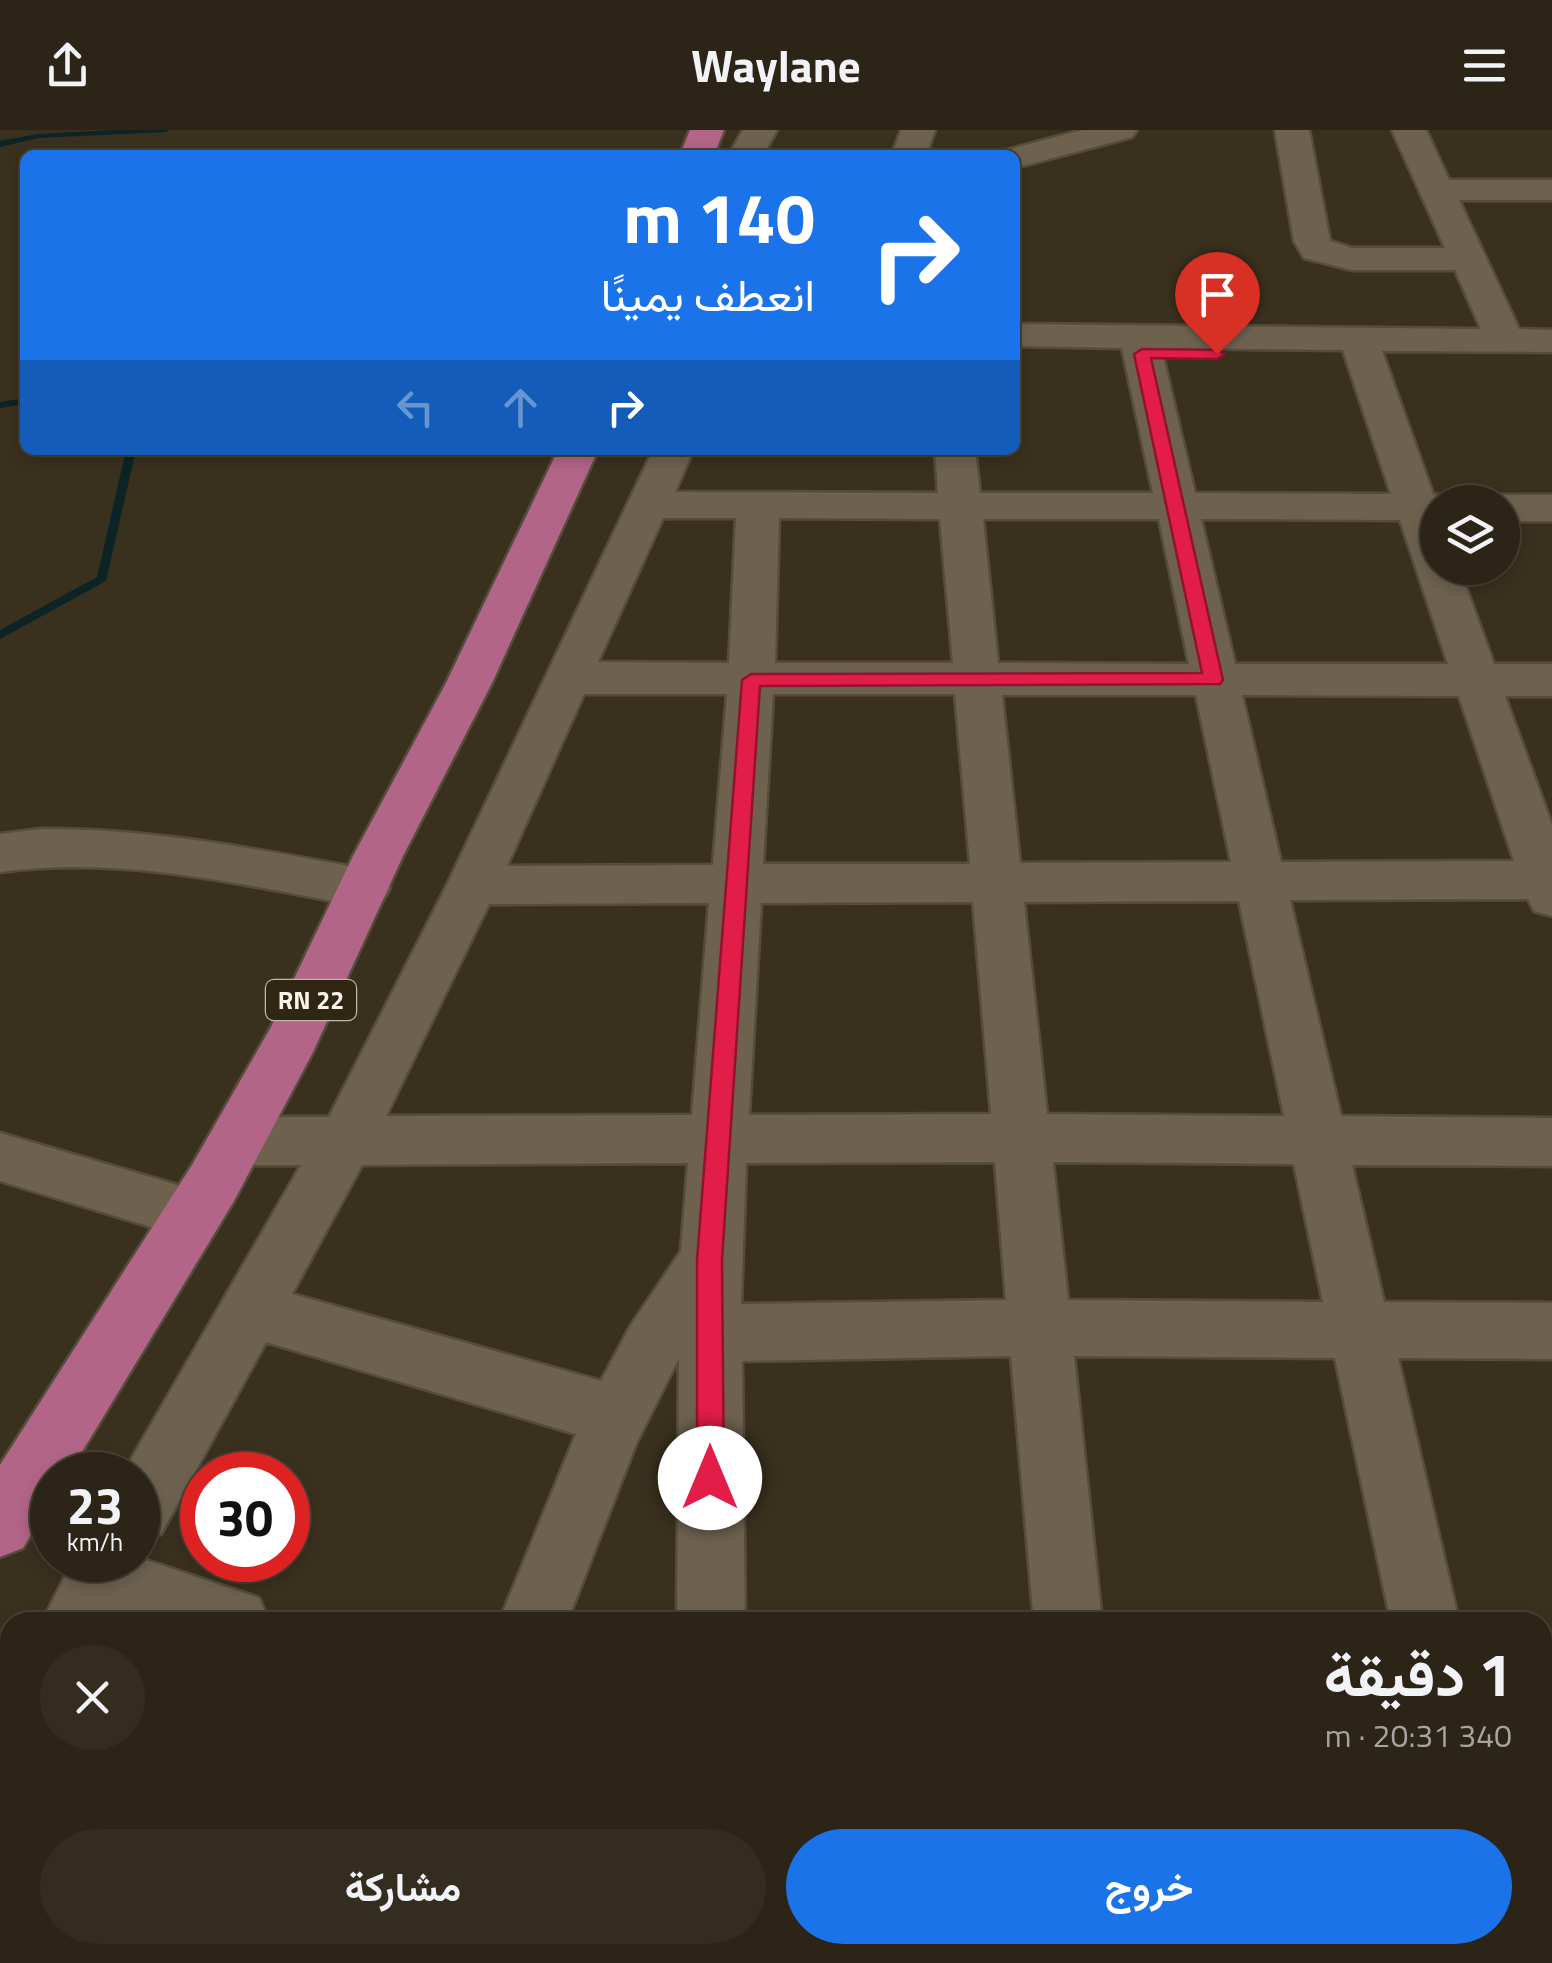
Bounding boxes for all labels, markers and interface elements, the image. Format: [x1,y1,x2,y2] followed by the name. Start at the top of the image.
[691,31,861,99] text: Waylane
[40,38,95,93] icon: share
[1457,38,1512,93] icon: menu
[623,164,815,270] text: 140 m
[850,190,980,320] icon: right
[1175,252,1260,355] pin
[601,260,815,328] text: انعطف يمينًا
[1190,267,1245,322] icon: arrive
[388,380,443,435] icon: left
[493,380,548,435] icon: ahead
[598,380,653,435] icon: right
[1420,485,1520,585] map controls
[1420,485,1520,585] button: layers
[266,980,356,1020] road number: RN 22
[658,1426,762,1530] position arrow
[180,1452,310,1582] speed limit sign: 30
[67,1467,123,1543] text: 23
[67,1523,123,1561] text: km/h
[1324,1628,1512,1719] text: 1 دقيقة
[40,1645,145,1750] button: close
[1325,1711,1512,1759] text: 340 m · 20:31
[40,1829,766,1944] button: مشاركة
[786,1829,1512,1944] button: خروج

